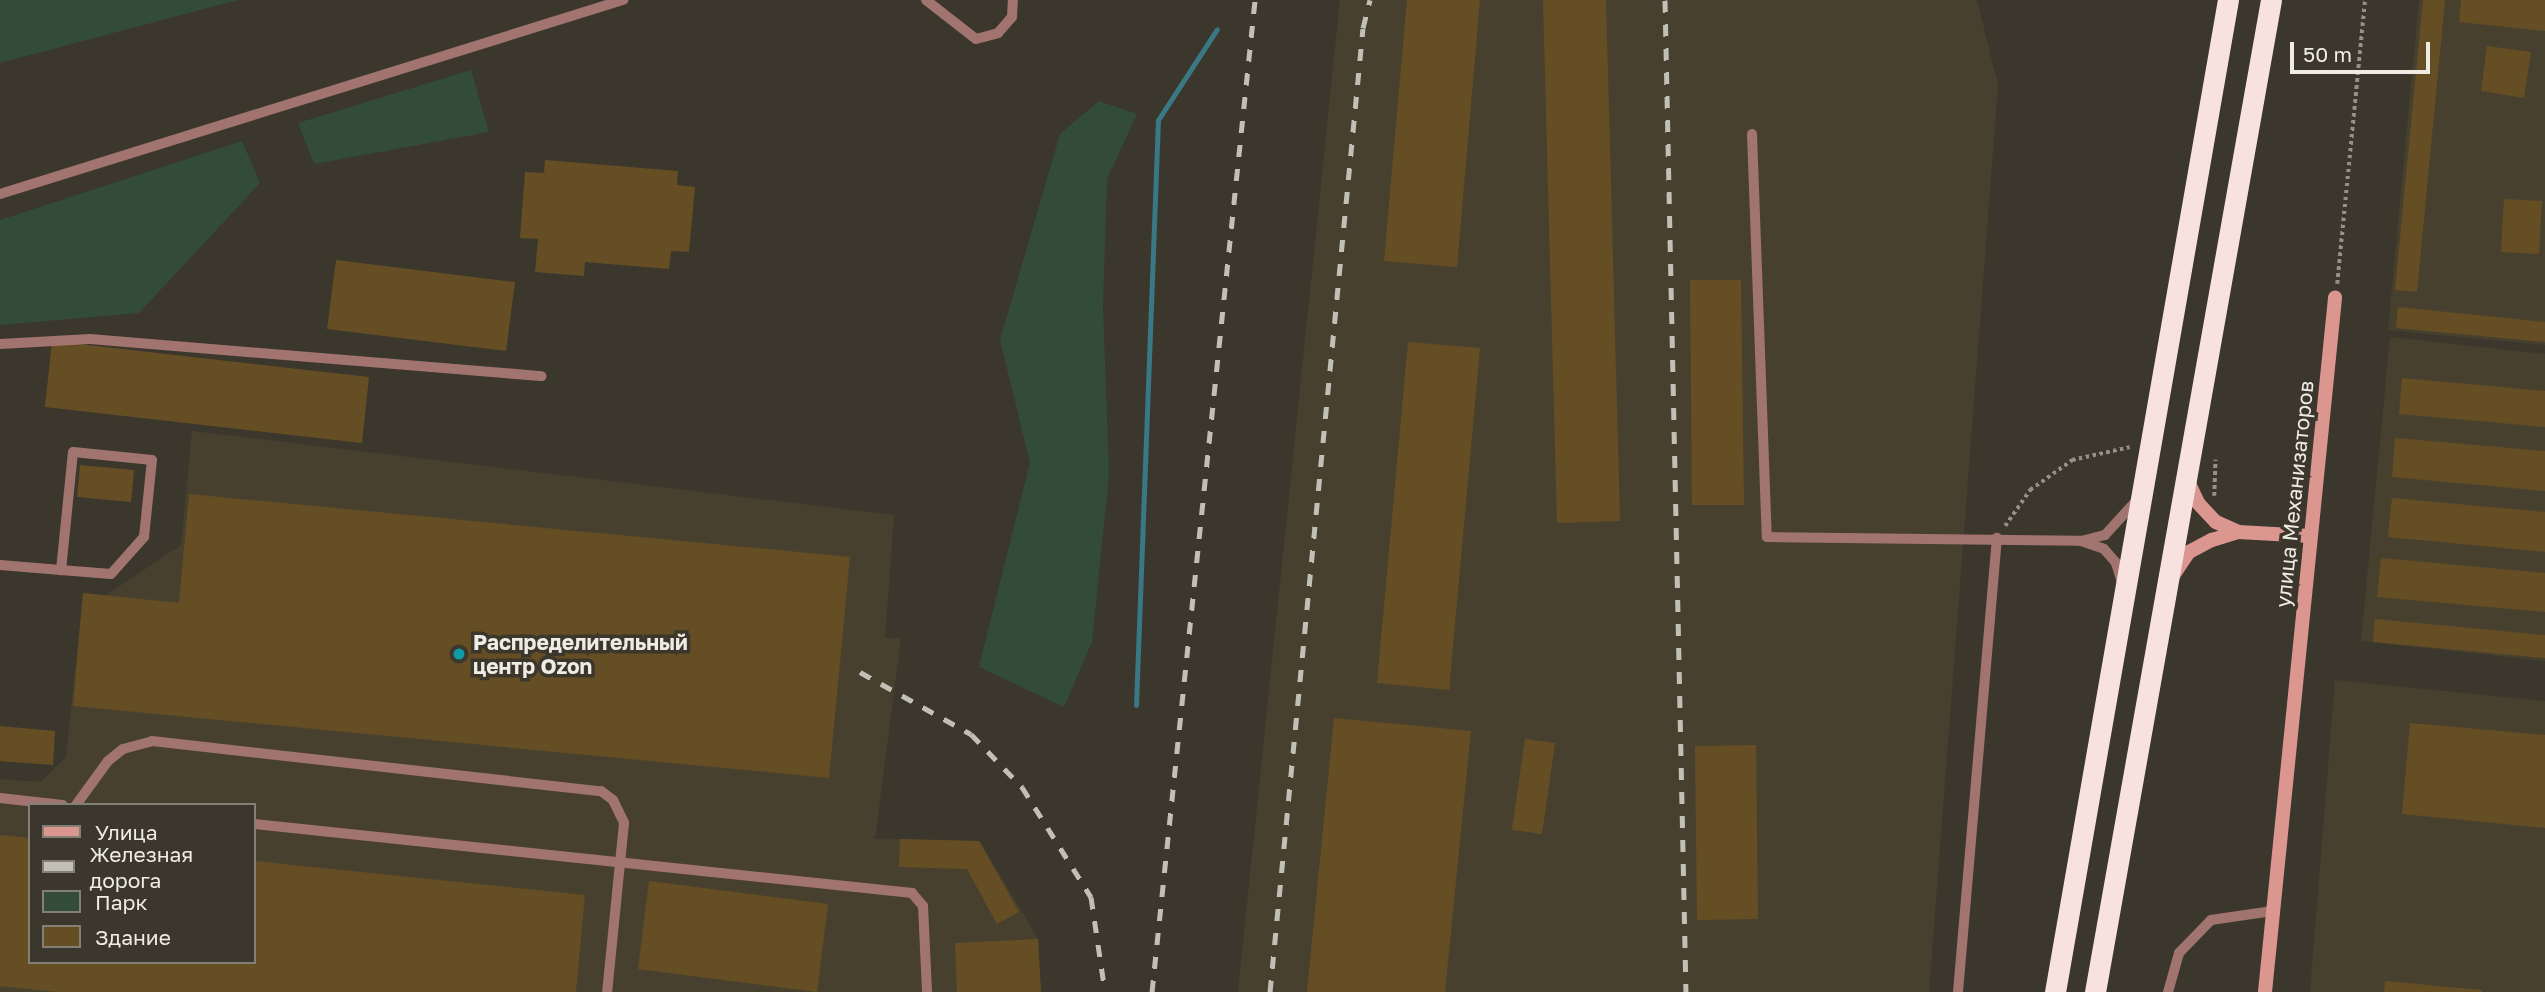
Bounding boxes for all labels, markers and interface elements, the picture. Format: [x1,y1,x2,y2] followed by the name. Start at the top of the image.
[2293,28,2433,72] scale bar
[2303,41,2352,67] text: 50 m
[2270,379,2318,609] street label: улица Механизаторов
[473,629,688,679] place label: Распределительный центр Ozon
[451,646,467,662] marker: Распределительный центр Ozon
[28,803,256,964] legend
[95,819,158,845] text: Улица
[89,841,193,893] text: Железная дорога
[95,889,148,915] text: Парк
[95,924,171,950] text: Здание

